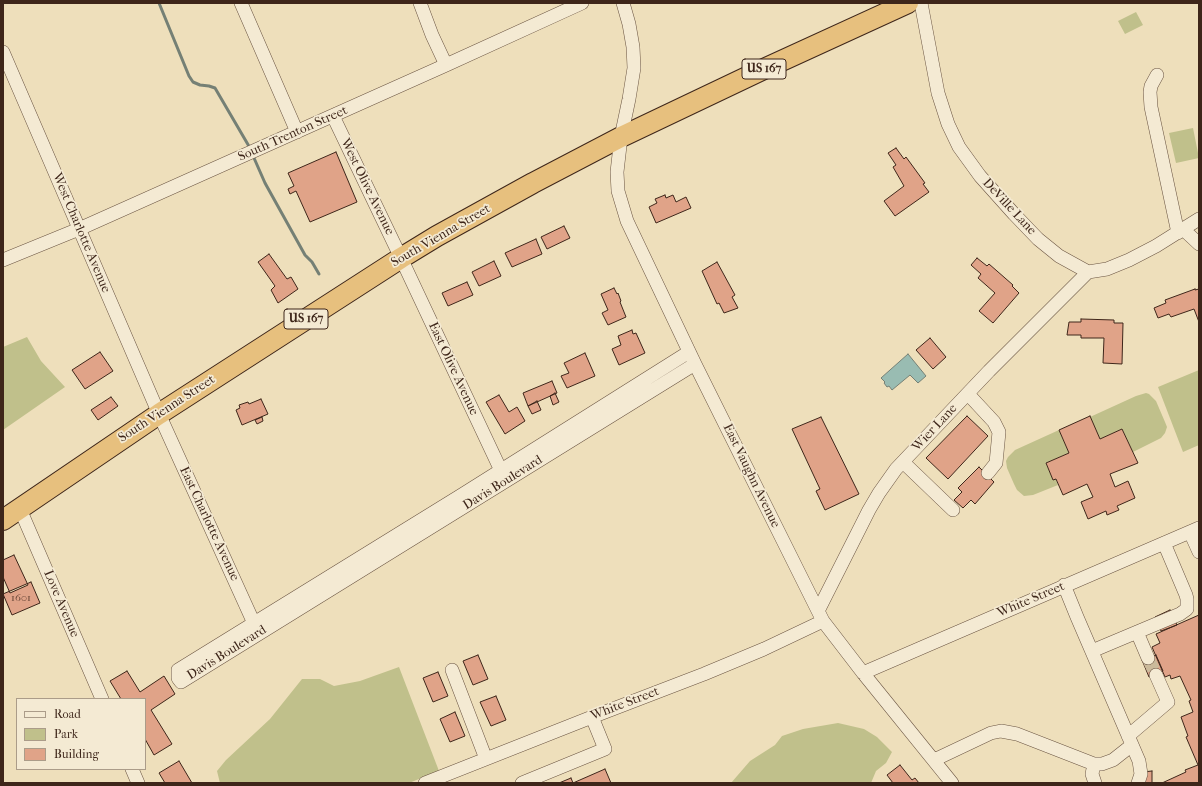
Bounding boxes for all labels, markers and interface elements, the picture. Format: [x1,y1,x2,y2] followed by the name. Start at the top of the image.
[742,59,786,79] road number: US 167
[236,103,350,165] street label: South Trenton Street
[337,136,397,238] street label: West Olive Avenue
[49,171,113,295] street label: West Charlotte Avenue
[979,175,1039,239] street label: DeVille Lane
[389,201,493,271] street label: South Vienna Street
[284,309,328,329] road number: US 167
[425,320,481,418] street label: East Olive Avenue
[116,372,218,446] street label: South Vienna Street
[909,401,961,455] street label: Wier Lane
[719,421,783,531] street label: East Vaughn Avenue
[460,452,546,514] street label: Davis Boulevard
[176,464,242,584] street label: East Charlotte Avenue
[40,568,82,640] street label: Love Avenue
[995,579,1067,621] street label: White Street
[11,591,31,605] house number: 1601
[184,622,270,684] street label: Davis Boulevard
[589,684,661,724] street label: White Street
[16,698,146,770] legend
[54,707,81,721] text: Road
[54,727,78,741] text: Park
[54,747,99,761] text: Building

